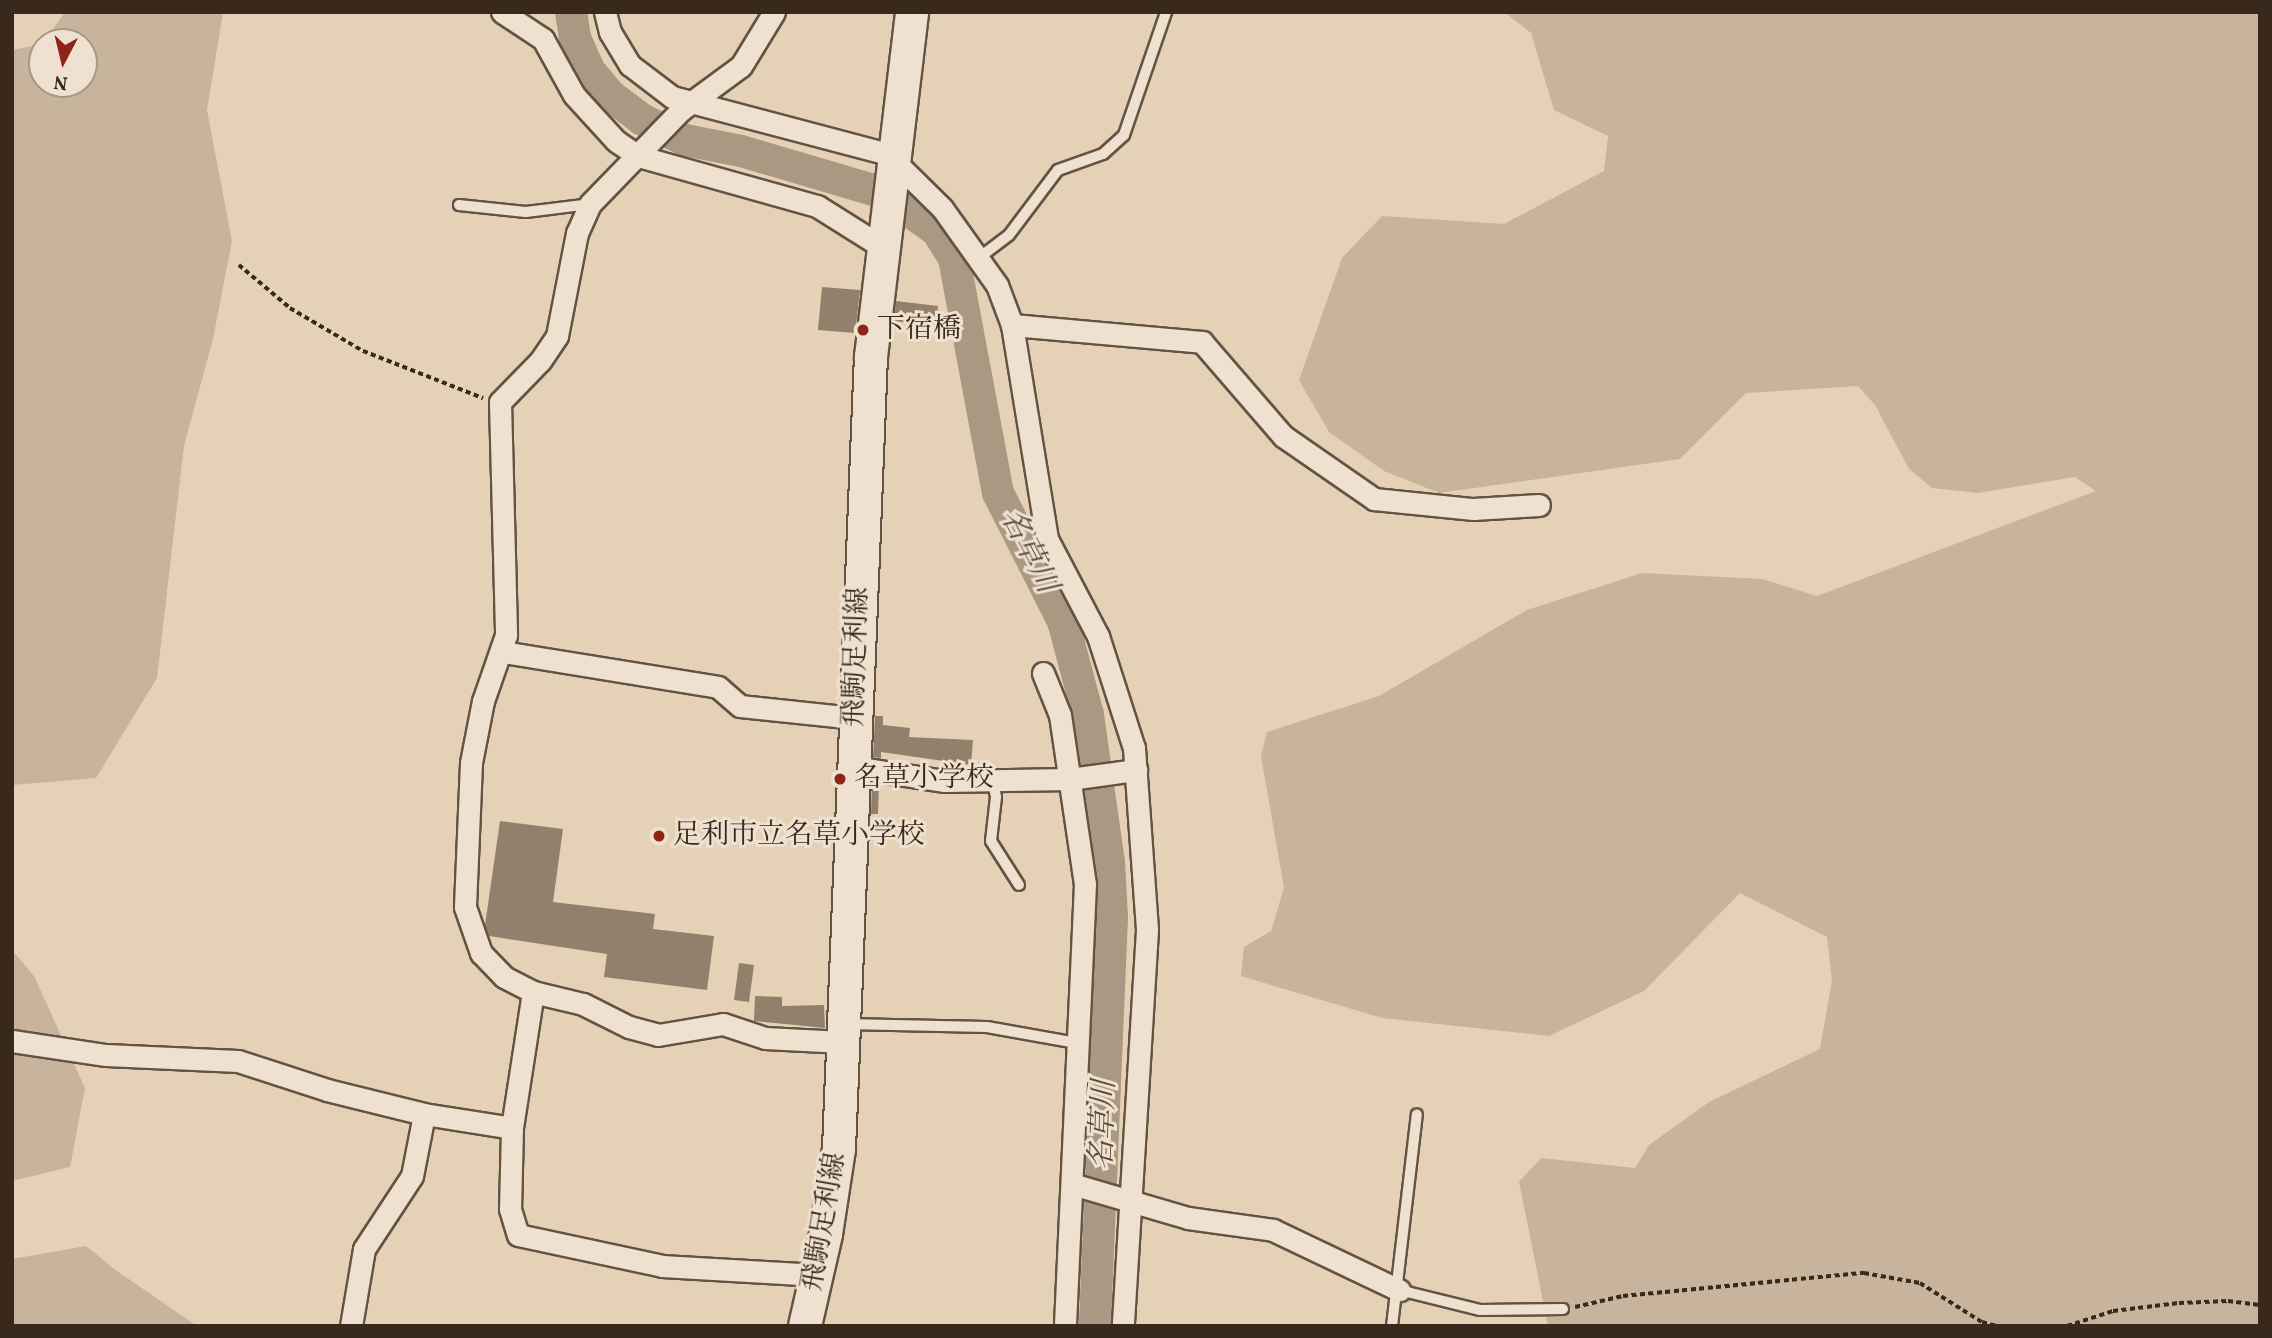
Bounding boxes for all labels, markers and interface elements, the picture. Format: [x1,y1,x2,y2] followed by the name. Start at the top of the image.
[28,28,98,98] north arrow
[52,68,69,96] text: N
[877,313,961,347] place label: 下宿橋
[855,322,871,338] marker: 下宿橋
[992,503,1064,599] water label: 名草川
[838,586,876,728] street label: 飛駒足利線
[854,762,994,796] place label: 名草小学校
[832,771,848,787] marker: 名草小学校
[673,819,925,853] place label: 足利市立名草小学校
[651,828,667,844] marker: 足利市立名草小学校
[1084,1079,1124,1171] water label: 名草川
[796,1150,854,1294] street label: 飛駒足利線

